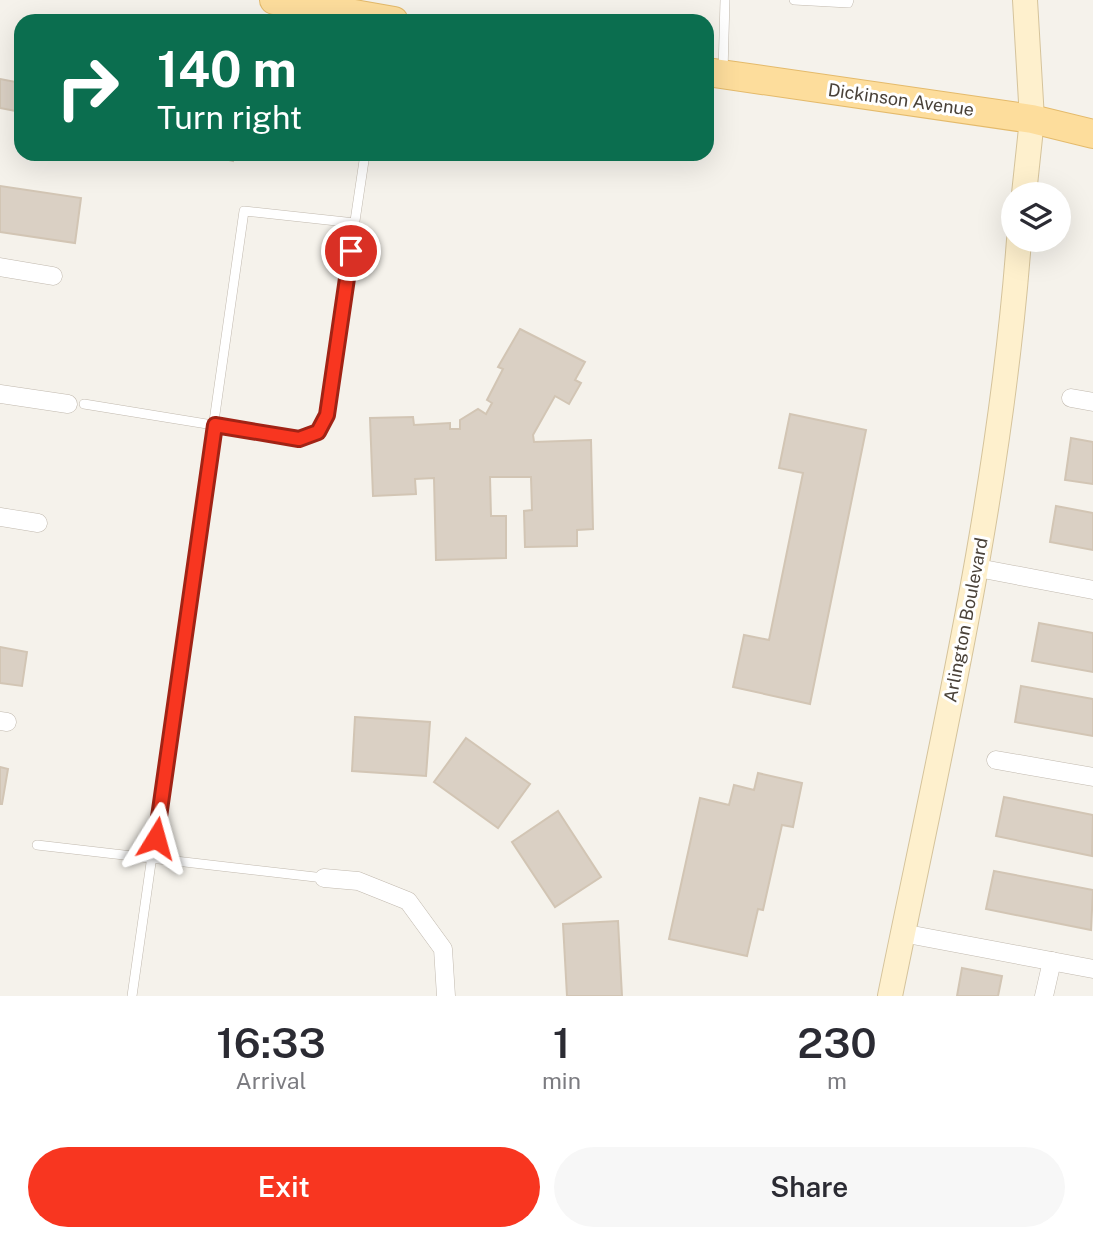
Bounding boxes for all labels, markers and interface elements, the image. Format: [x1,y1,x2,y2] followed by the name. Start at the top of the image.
[157,40,297,98] text: 140 m
[42,42,133,133] icon: right
[827,79,976,120] street label: Dickinson Avenue
[157,99,302,136] text: Turn right
[1001,182,1071,252] map controls
[1001,182,1071,252] button: layers
[321,221,381,281] pin
[332,232,370,270] icon: arrive
[939,536,992,704] street label: Arlington Boulevard
[119,801,193,875] position arrow
[216,1018,326,1067] text: 16:33
[553,1018,570,1067] text: 1
[797,1018,877,1067] text: 230
[235,1067,306,1094] text: Arrival
[542,1067,581,1094] text: min
[827,1067,847,1094] text: m
[28,1147,540,1227] button: Exit
[554,1147,1065,1227] button: Share

